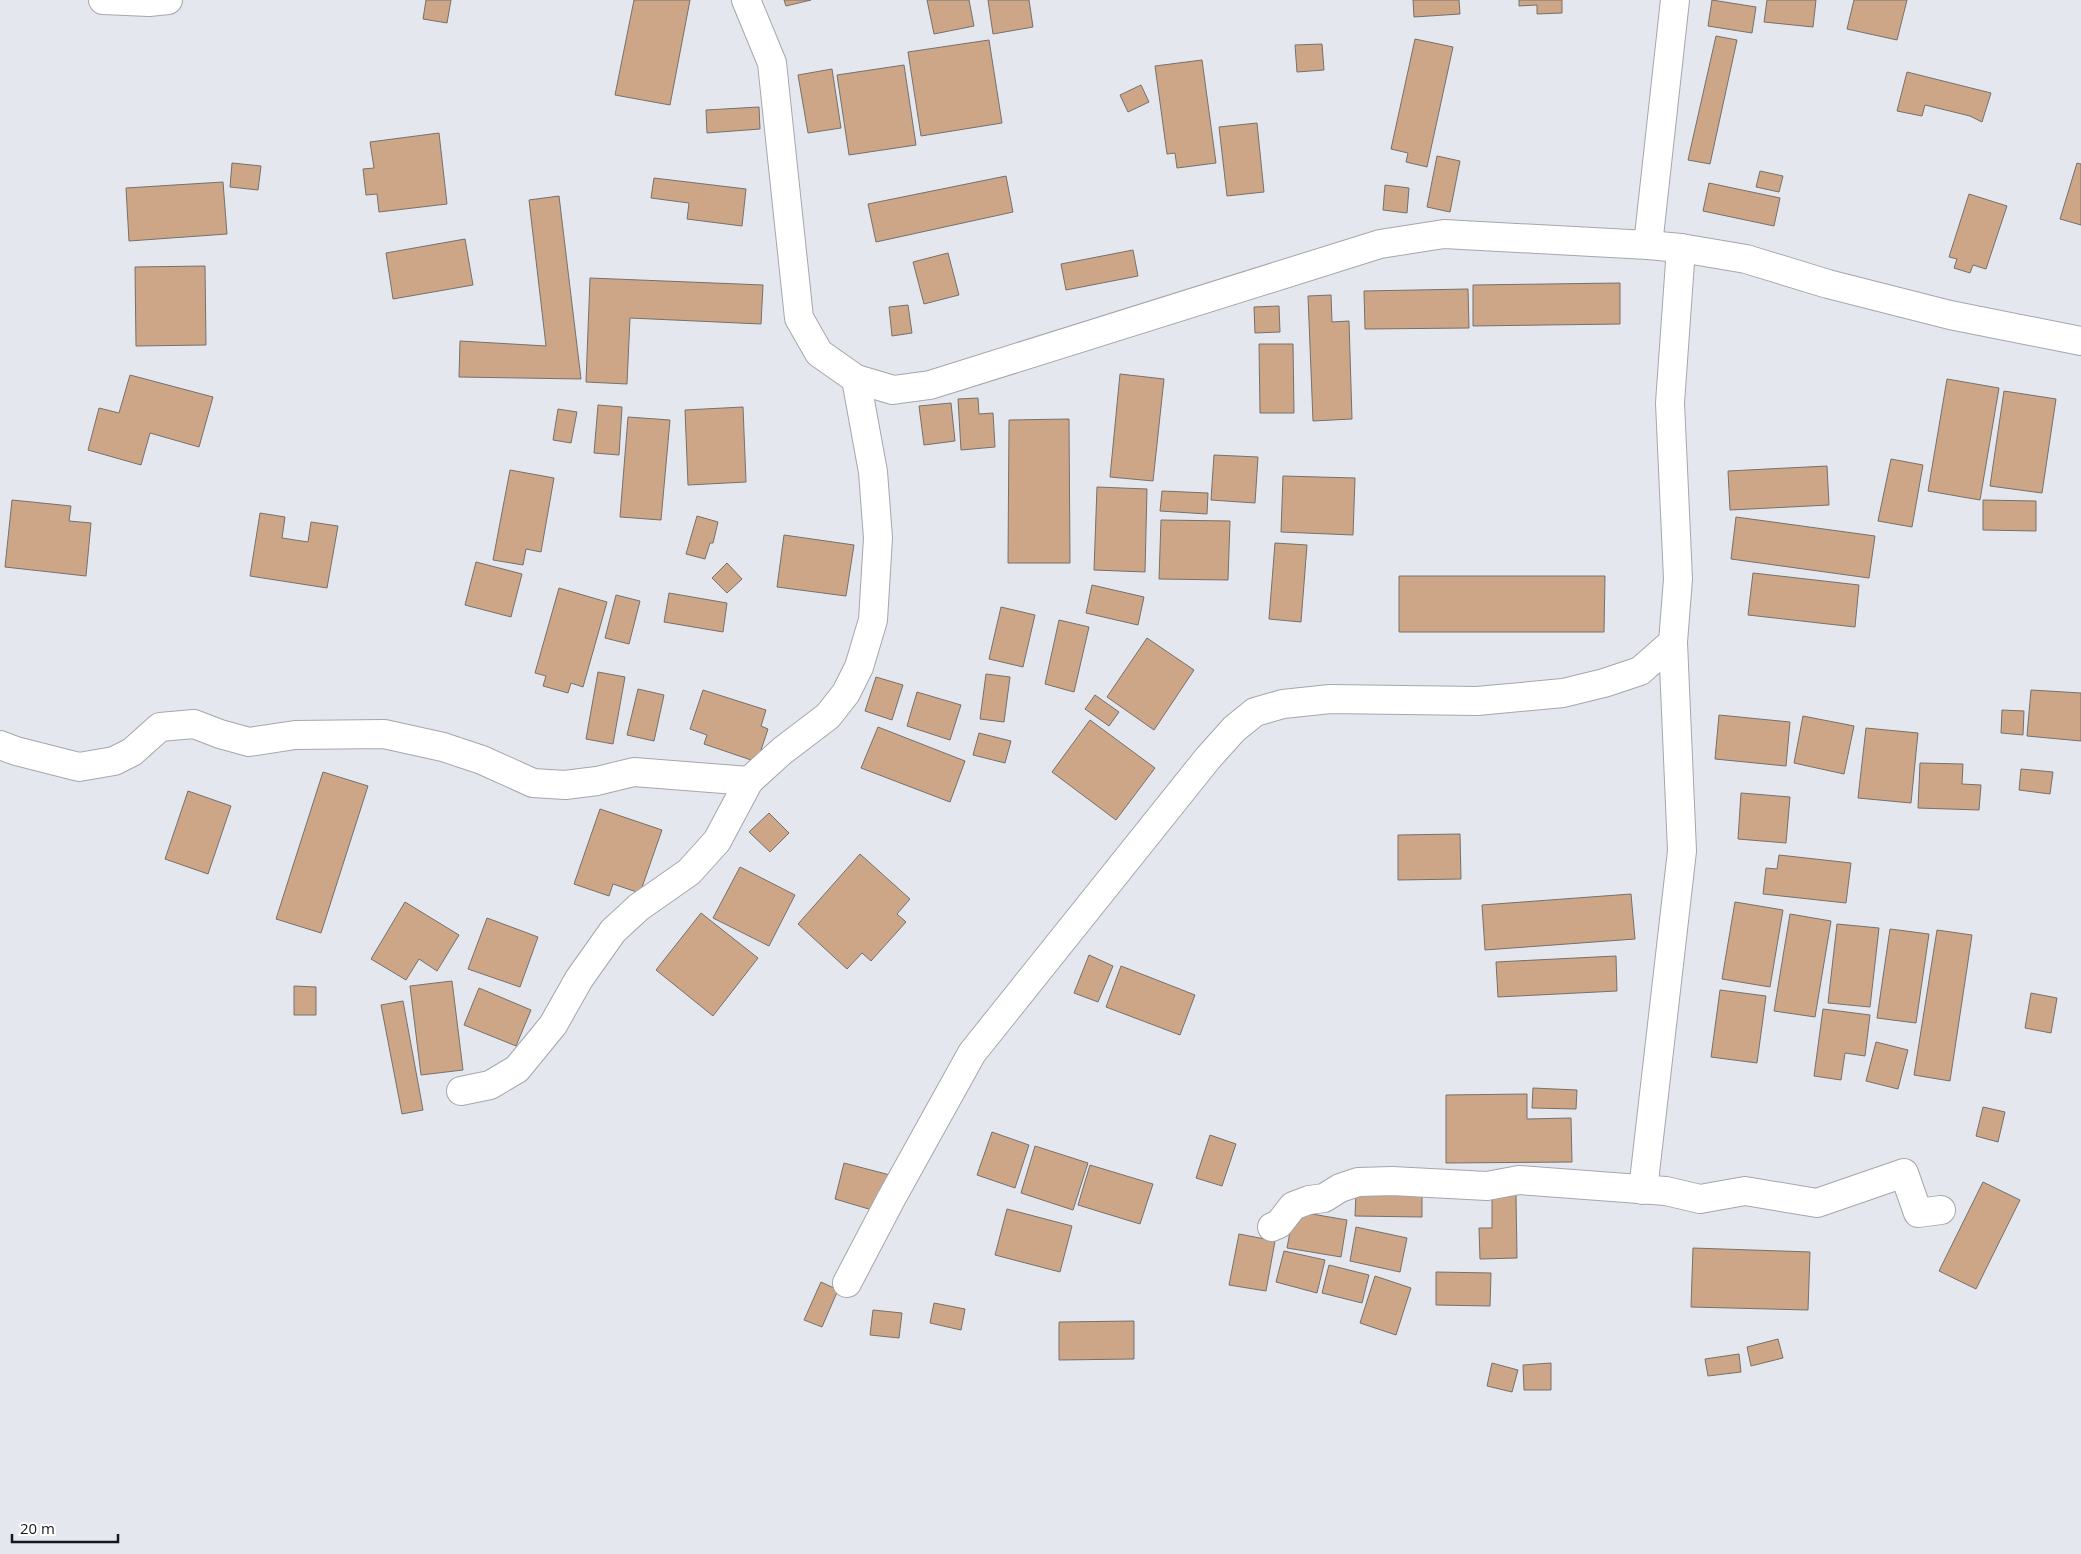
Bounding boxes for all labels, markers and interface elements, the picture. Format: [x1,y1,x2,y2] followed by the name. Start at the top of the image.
[12,1512,119,1544] scale bar
[20,1518,55,1538] text: 20 m

